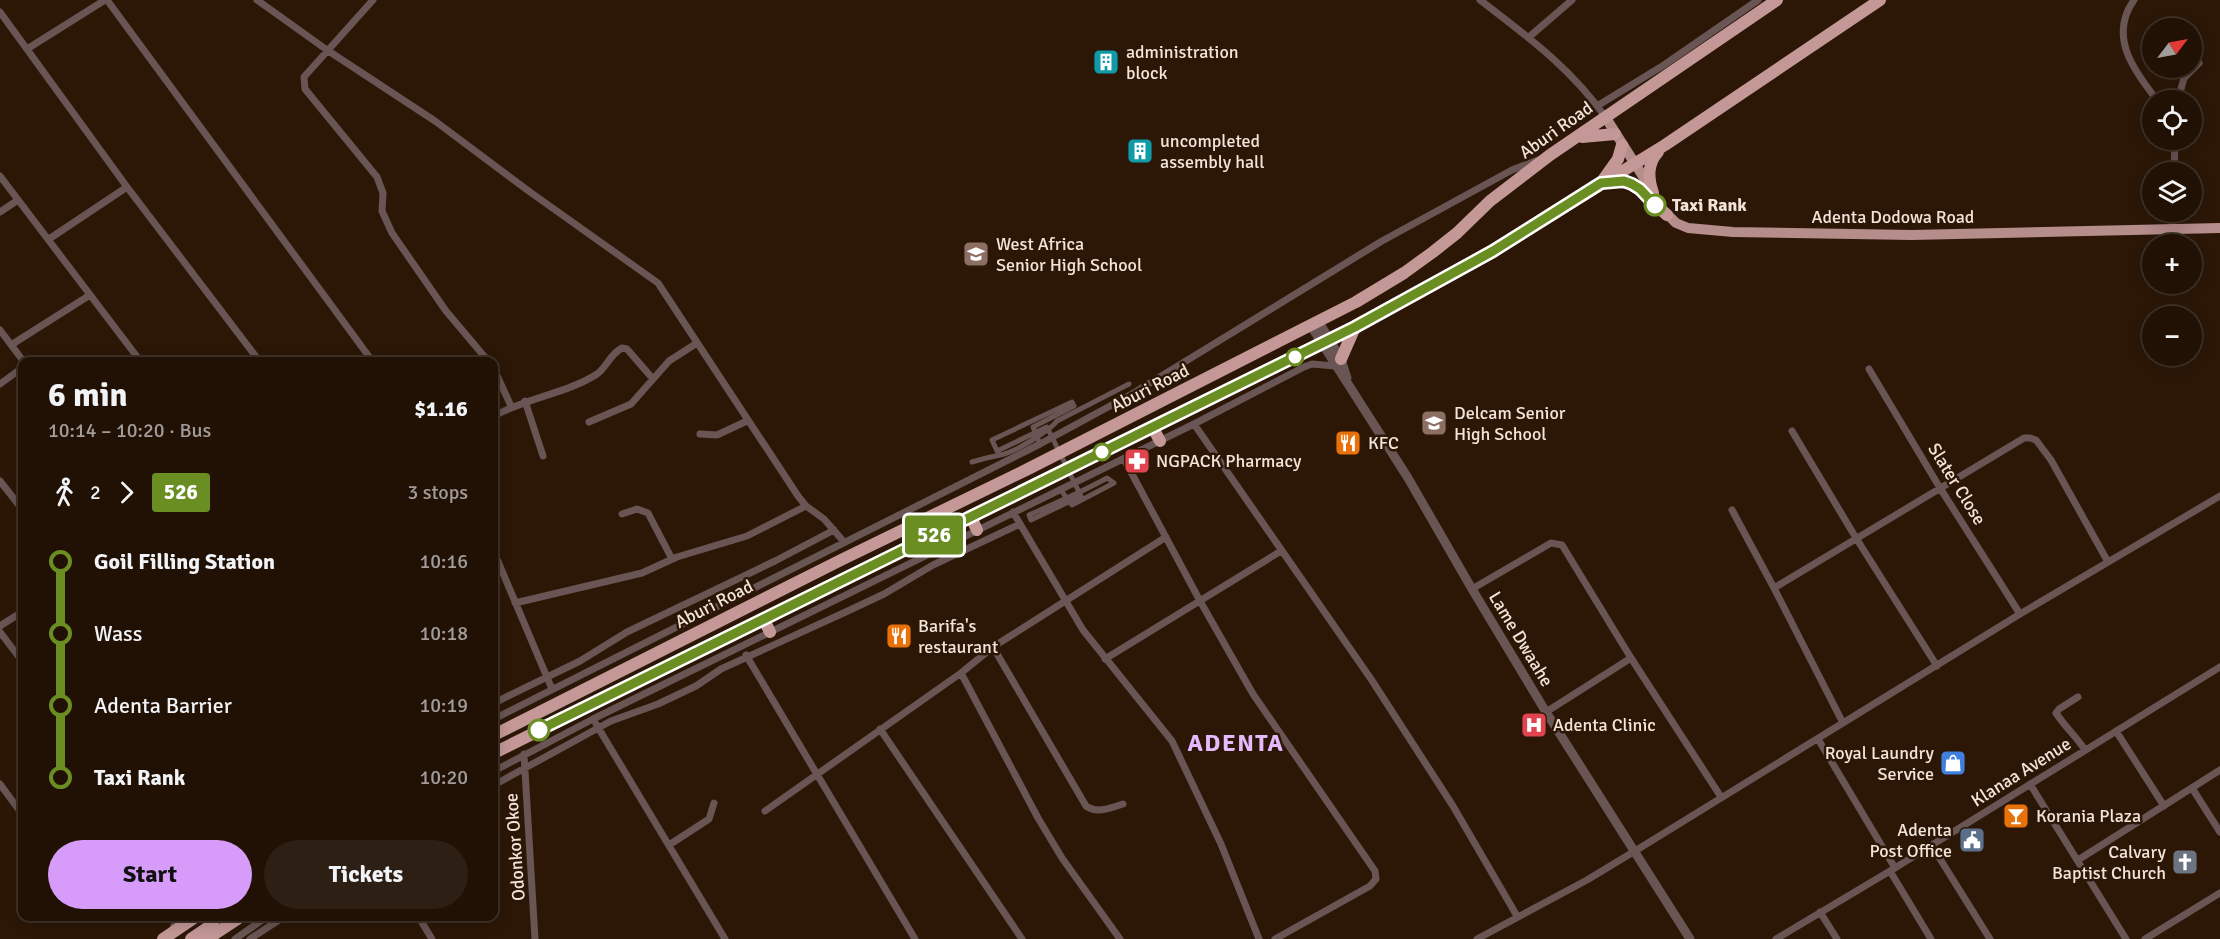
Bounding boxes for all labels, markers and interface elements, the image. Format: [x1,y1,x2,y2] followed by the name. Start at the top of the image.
[2142,18,2202,78] north arrow
[2142,18,2202,366] map controls
[1126,41,1239,84] place label: administration block
[1091,47,1121,77] building icon: administration block
[2142,90,2202,150] button: locate
[1515,97,1597,163] street label: Aburi Road
[1160,130,1264,173] place label: uncompleted assembly hall
[1125,136,1155,166] building icon: uncompleted assembly hall
[2142,162,2202,222] button: layers
[1644,194,1666,216] marker: Taxi Rank
[1672,194,1747,216] place label: Taxi Rank
[1812,206,1974,228] street label: Adenta Dodowa Road
[996,233,1142,276] place label: West Africa Senior High School
[2142,234,2202,294] button: +
[961,239,991,269] school or university icon: West Africa Senior High School
[2142,306,2202,366] button: −
[1286,348,1304,366] unlabelled marker
[1107,359,1193,417] street label: Aburi Road
[48,375,128,416] text: 6 min
[414,395,468,422] text: $1.16
[1454,402,1566,445] place label: Delcam Senior High School
[1419,408,1449,438] school or university icon: Delcam Senior High School
[48,418,211,443] text: 10:14 – 10:20 · Bus
[1333,428,1363,458] restaurant icon: KFC
[1368,432,1399,454] place label: KFC
[1923,439,1991,529] street label: Slater Close
[1093,443,1111,461] unlabelled marker
[1122,446,1152,476] pharmacy icon: NGPACK Pharmacy
[1156,450,1302,472] place label: NGPACK Pharmacy
[48,476,81,509] icon: walk
[110,476,143,509] icon: forward
[164,479,198,505] text: 526
[90,480,101,505] text: 2
[407,480,468,505] text: 3 stops
[900,516,968,554] line badge: 526
[917,522,951,548] text: 526
[94,548,275,575] text: Goil Filling Station
[419,549,468,574] text: 10:16
[671,575,757,633] street label: Aburi Road
[1484,587,1558,691] street label: Lame Dwaahe
[918,615,998,658] place label: Barifa's restaurant
[94,620,142,647] text: Wass
[419,621,468,646] text: 10:18
[884,621,914,651] restaurant icon: Barifa's restaurant
[94,692,232,719] text: Adenta Barrier
[419,693,468,718] text: 10:19
[1519,710,1549,740] hospital icon: Adenta Clinic
[1553,714,1656,736] place label: Adenta Clinic
[528,719,550,741] unlabelled marker
[1188,728,1284,758] district label: ADENTA
[1967,733,2075,811] street label: Klanaa Avenue
[1825,742,1935,785] place label: Royal Laundry Service
[1938,748,1968,778] shop icon: Royal Laundry Service
[94,764,185,791] text: Taxi Rank
[419,765,468,790] text: 10:20
[500,792,530,902] street label: Odonkor Okoe
[2001,801,2031,831] bar icon: Korania Plaza
[2036,805,2141,827] place label: Korania Plaza
[1870,819,1952,862] place label: Adenta Post Office
[1957,825,1987,855] public building icon: Adenta Post Office
[48,840,252,909] button: Start
[264,840,468,909] button: Tickets
[2052,841,2167,884] place label: Calvary Baptist Church
[2170,847,2200,877] church icon: Calvary Baptist Church

